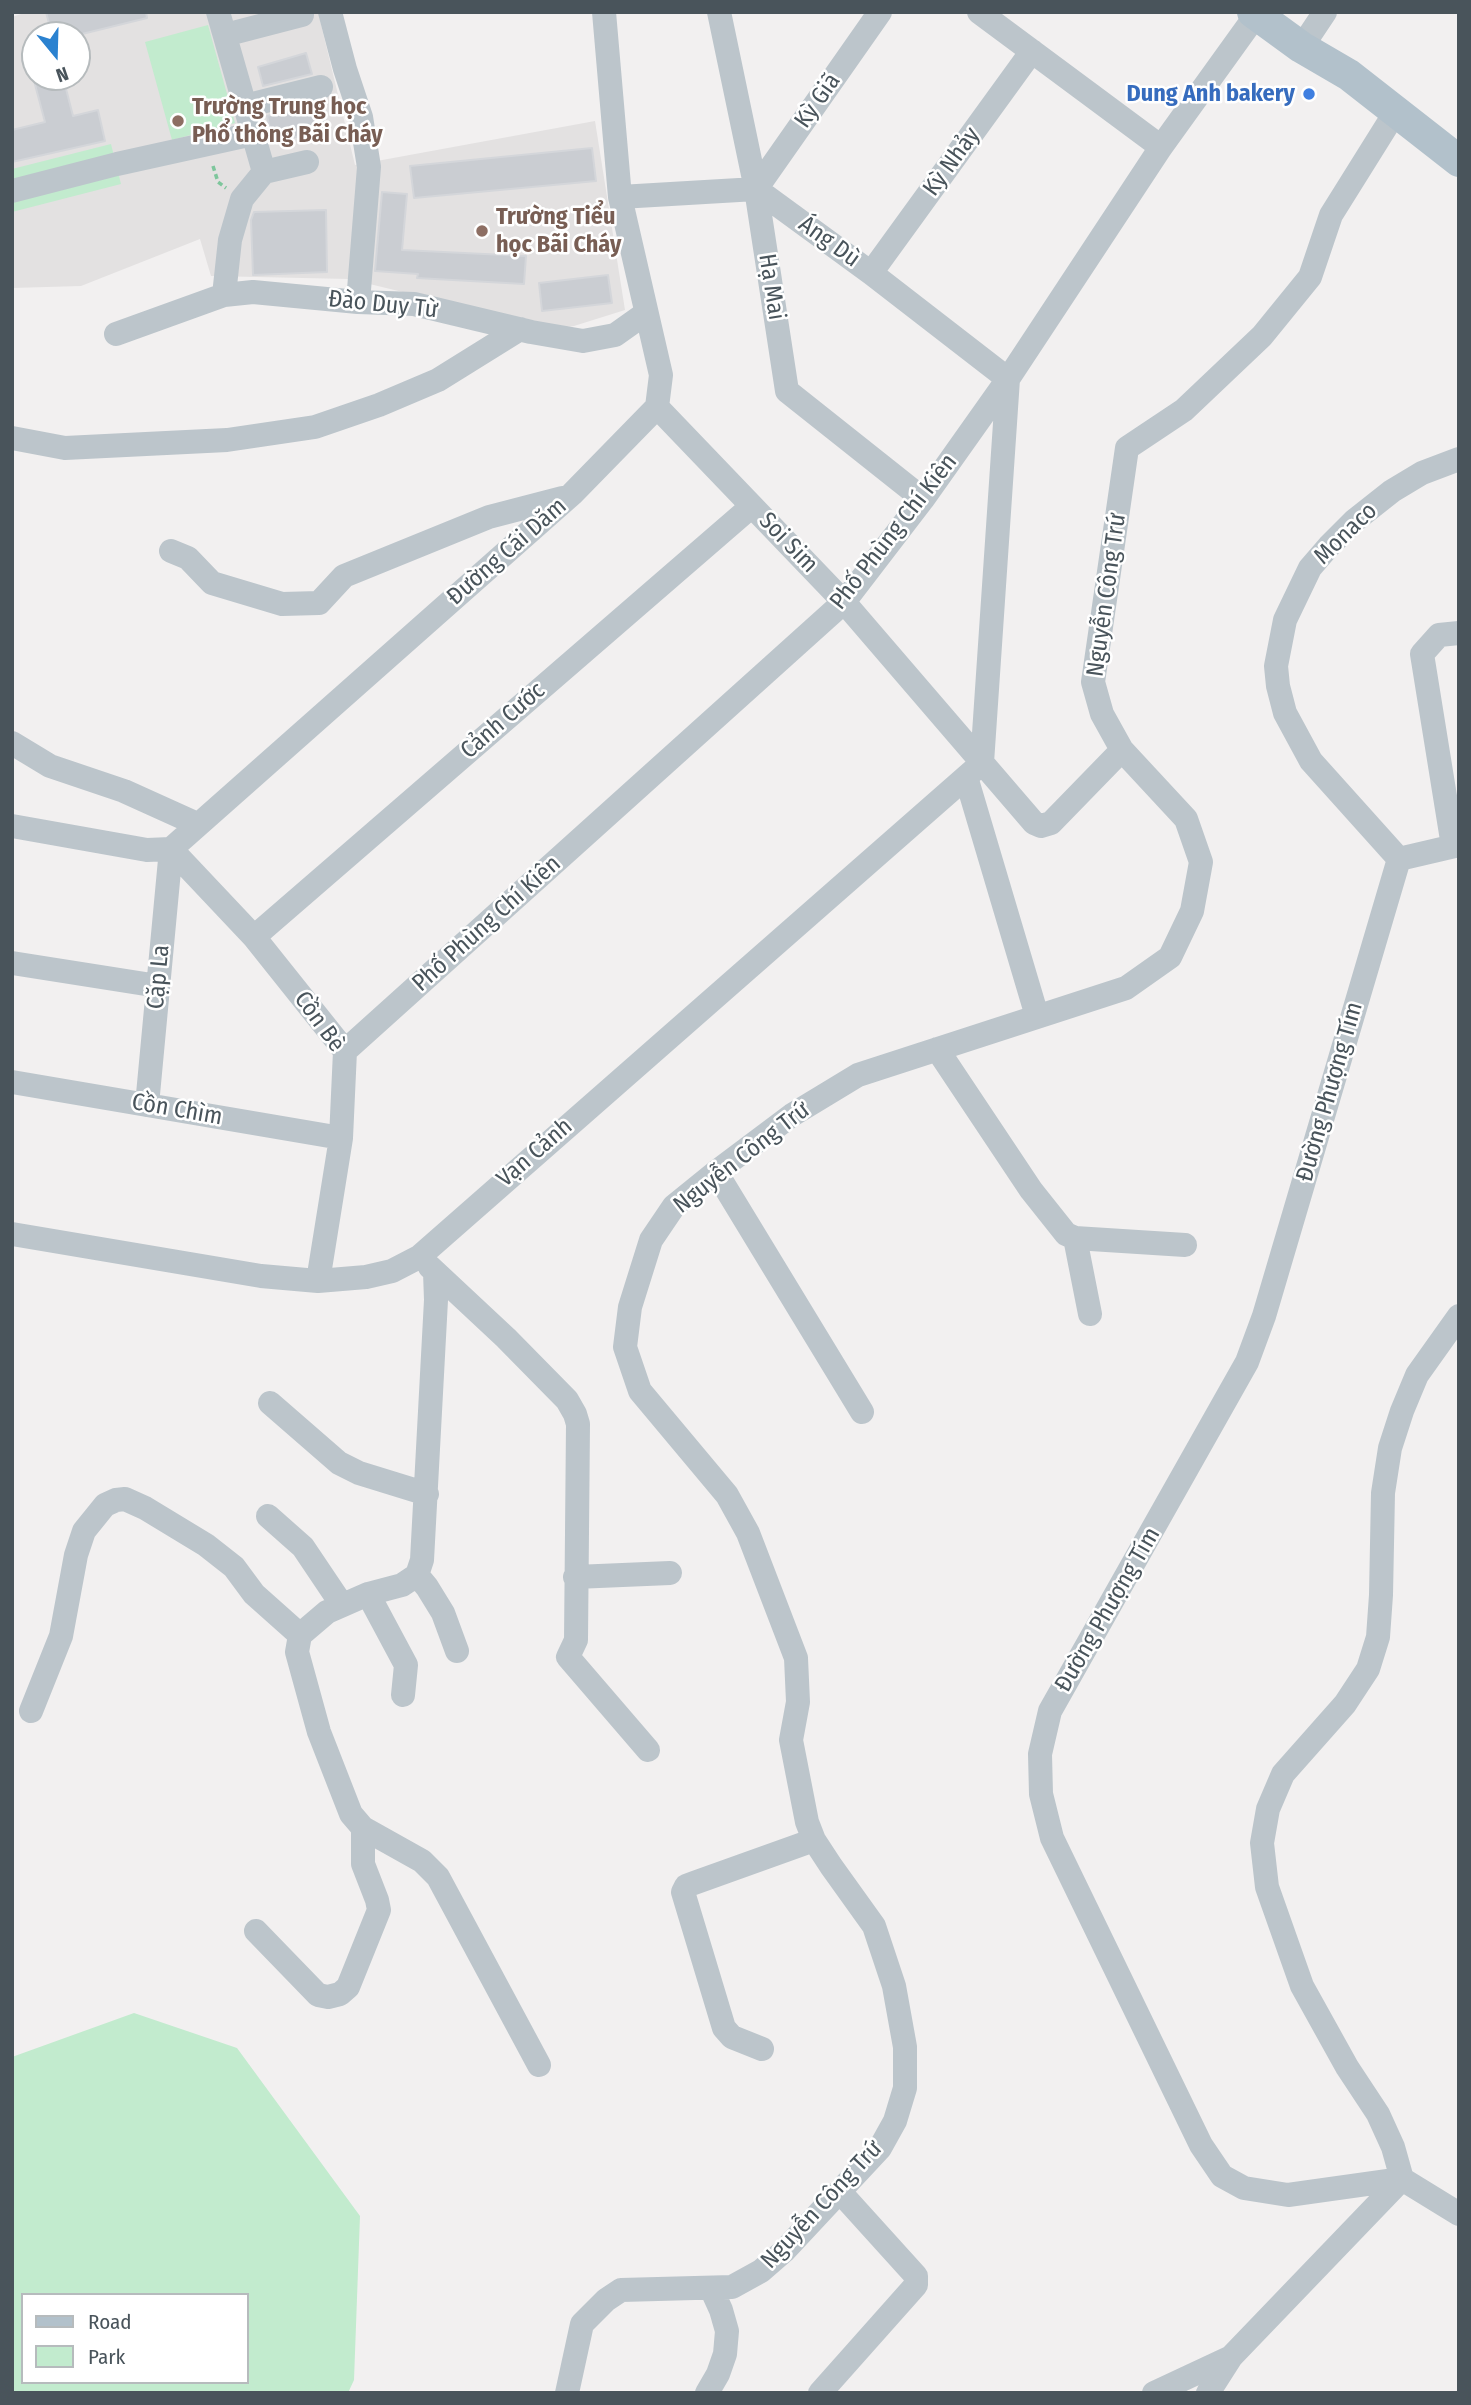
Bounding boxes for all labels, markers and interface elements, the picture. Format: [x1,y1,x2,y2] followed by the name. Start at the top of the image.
[21,21,91,91] north arrow
[53,62,71,87] text: N
[789,68,847,134] street label: Kỳ Giã
[1127,80,1295,108] place label: Dung Anh bakery
[1301,86,1317,102] marker: Dung Anh bakery
[192,93,383,149] place label: Trường Trung học Phổ thông Bãi Cháy
[170,113,186,129] marker: Trường Trung học Phổ thông Bãi Cháy
[917,122,987,202] street label: Kỳ Nhảy
[496,203,621,259] place label: Trường Tiểu học Bãi Cháy
[793,210,865,274] street label: Áng Dù
[474,223,490,239] marker: Trường Tiểu học Bãi Cháy
[752,252,790,322] street label: Hạ Mai
[327,285,439,325] street label: Đào Duy Từ
[824,449,964,615] street label: Phố Phùng Chí Kiên
[441,492,573,612] street label: Đường Cái Dăm
[1308,497,1384,571] street label: Monaco
[752,507,824,579] street label: Soi Sim
[1081,511,1133,679] street label: Nguyễn Công Trứ
[455,677,551,765] street label: Cảnh Cước
[407,850,567,998] street label: Phố Phùng Chí Kiên
[142,944,176,1010] street label: Cặp La
[287,986,351,1058] street label: Cồn Bè
[1291,999,1369,1185] street label: Đường Phượng Tím
[129,1088,225,1132] street label: Cồn Chìm
[668,1096,816,1220] street label: Nguyễn Công Trứ
[491,1113,579,1193] street label: Vạn Cảnh
[1049,1523,1167,1697] street label: Đường Phượng Tím
[755,2135,889,2275] street label: Nguyễn Công Trứ
[21,2293,248,2384] legend
[88,2309,132,2335] text: Road
[88,2344,125,2370] text: Park

